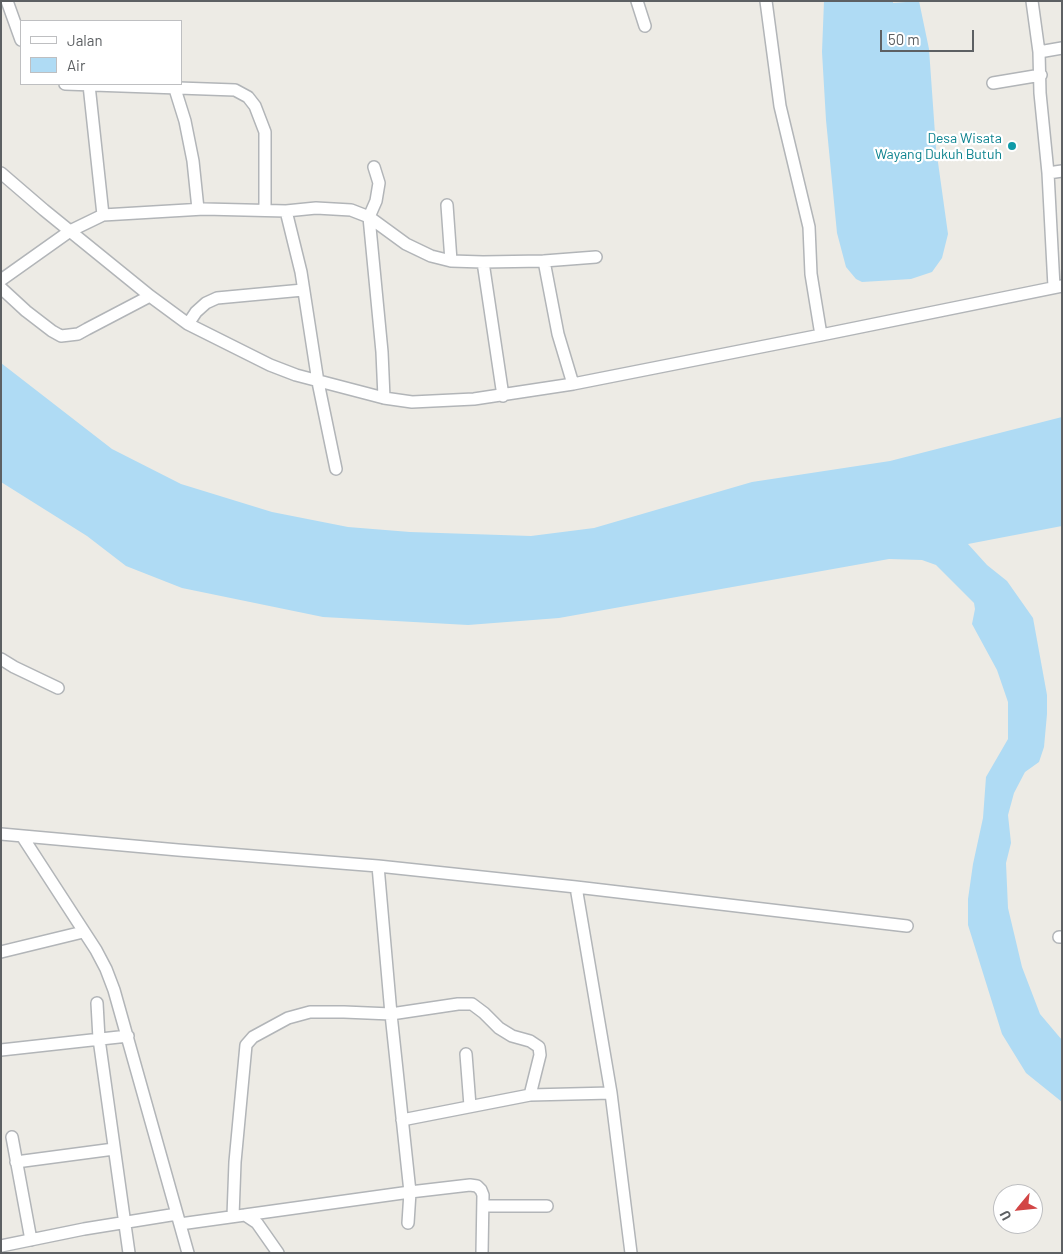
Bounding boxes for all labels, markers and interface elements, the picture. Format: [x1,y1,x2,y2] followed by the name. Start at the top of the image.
[20,20,182,85] legend
[883,20,977,52] scale bar
[888,30,920,48] text: 50 m
[67,31,103,49] text: Jalan
[67,56,85,74] text: Air
[875,130,1002,162] place label: Desa Wisata Wayang Dukuh Butuh
[1006,140,1018,152] marker: Desa Wisata Wayang Dukuh Butuh
[993,1184,1043,1234] north arrow
[996,1208,1015,1224] text: U

